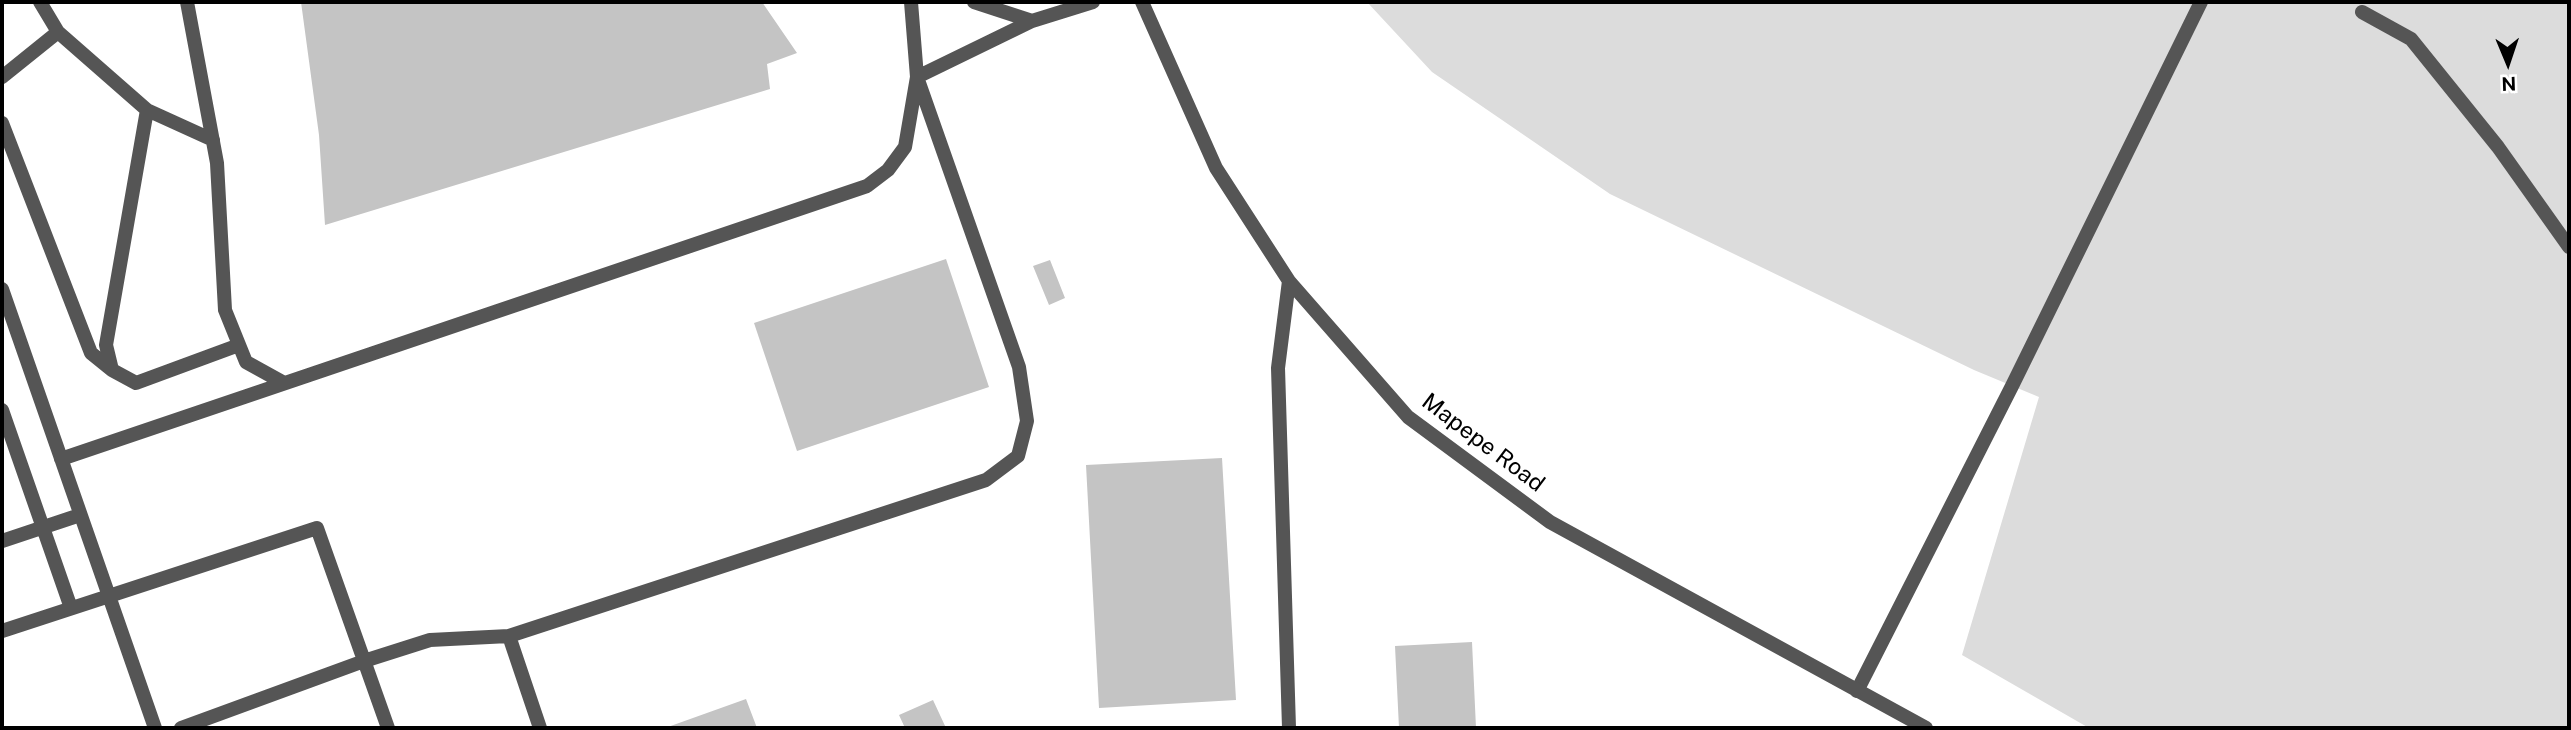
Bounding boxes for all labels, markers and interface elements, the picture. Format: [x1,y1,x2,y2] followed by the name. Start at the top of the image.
[2473,28,2543,98] north arrow
[2501,73,2517,95] text: N
[1416,388,1550,498] street label: Mapepe Road

